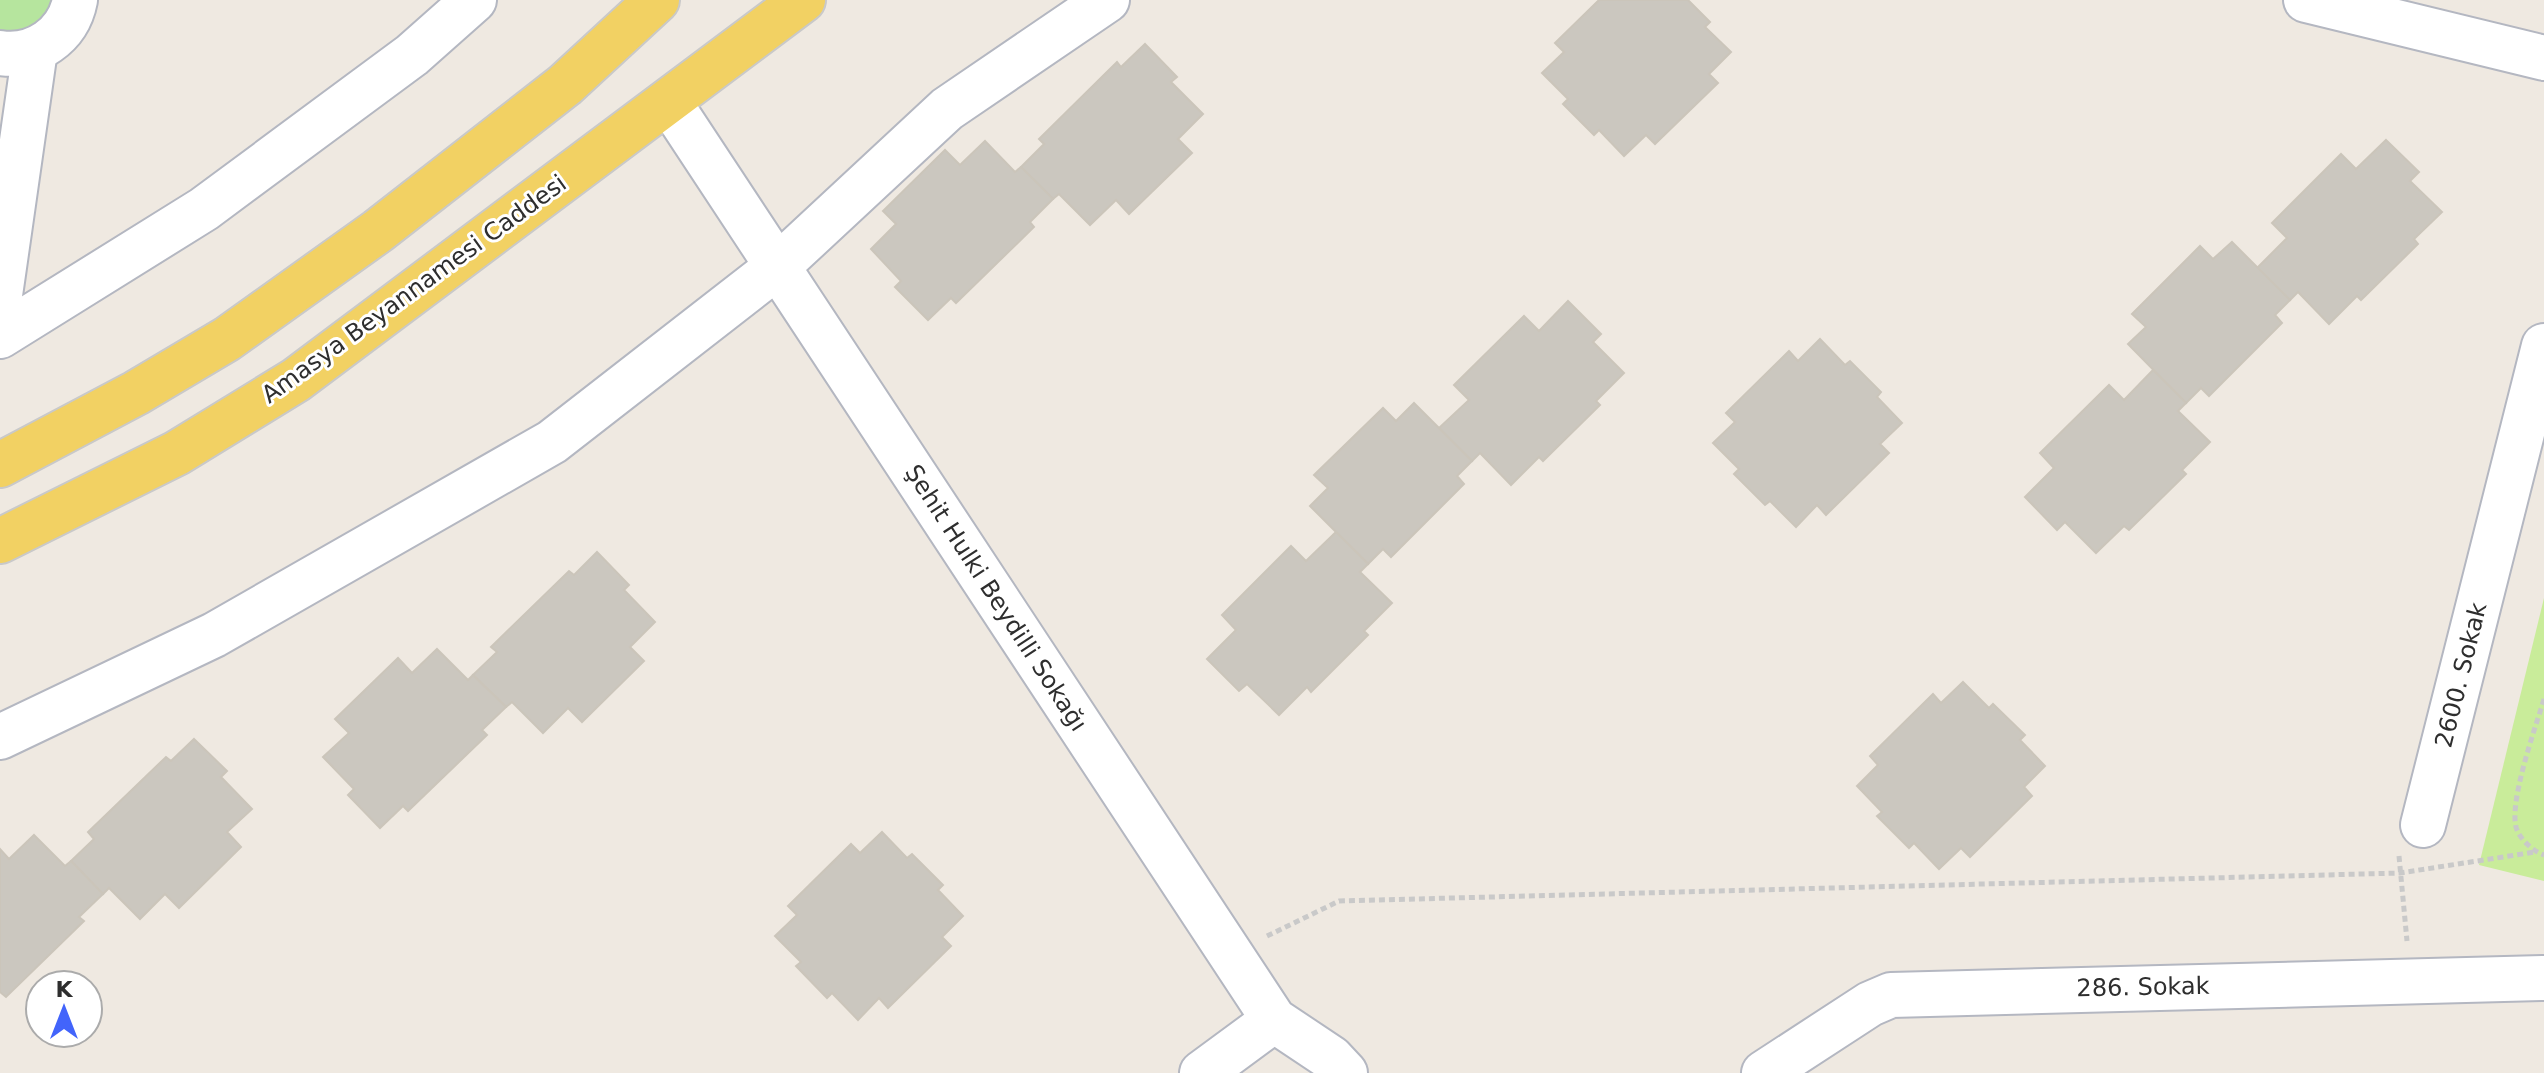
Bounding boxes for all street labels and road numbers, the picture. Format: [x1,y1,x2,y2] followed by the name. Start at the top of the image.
[256,169,572,409] street label: Amasya Beyannamesi Caddesi
[899,460,1093,736] street label: Şehit Hulki Beydilli Sokağı
[2429,600,2493,750] street label: 2600. Sokak
[2076,972,2210,1002] street label: 286. Sokak

